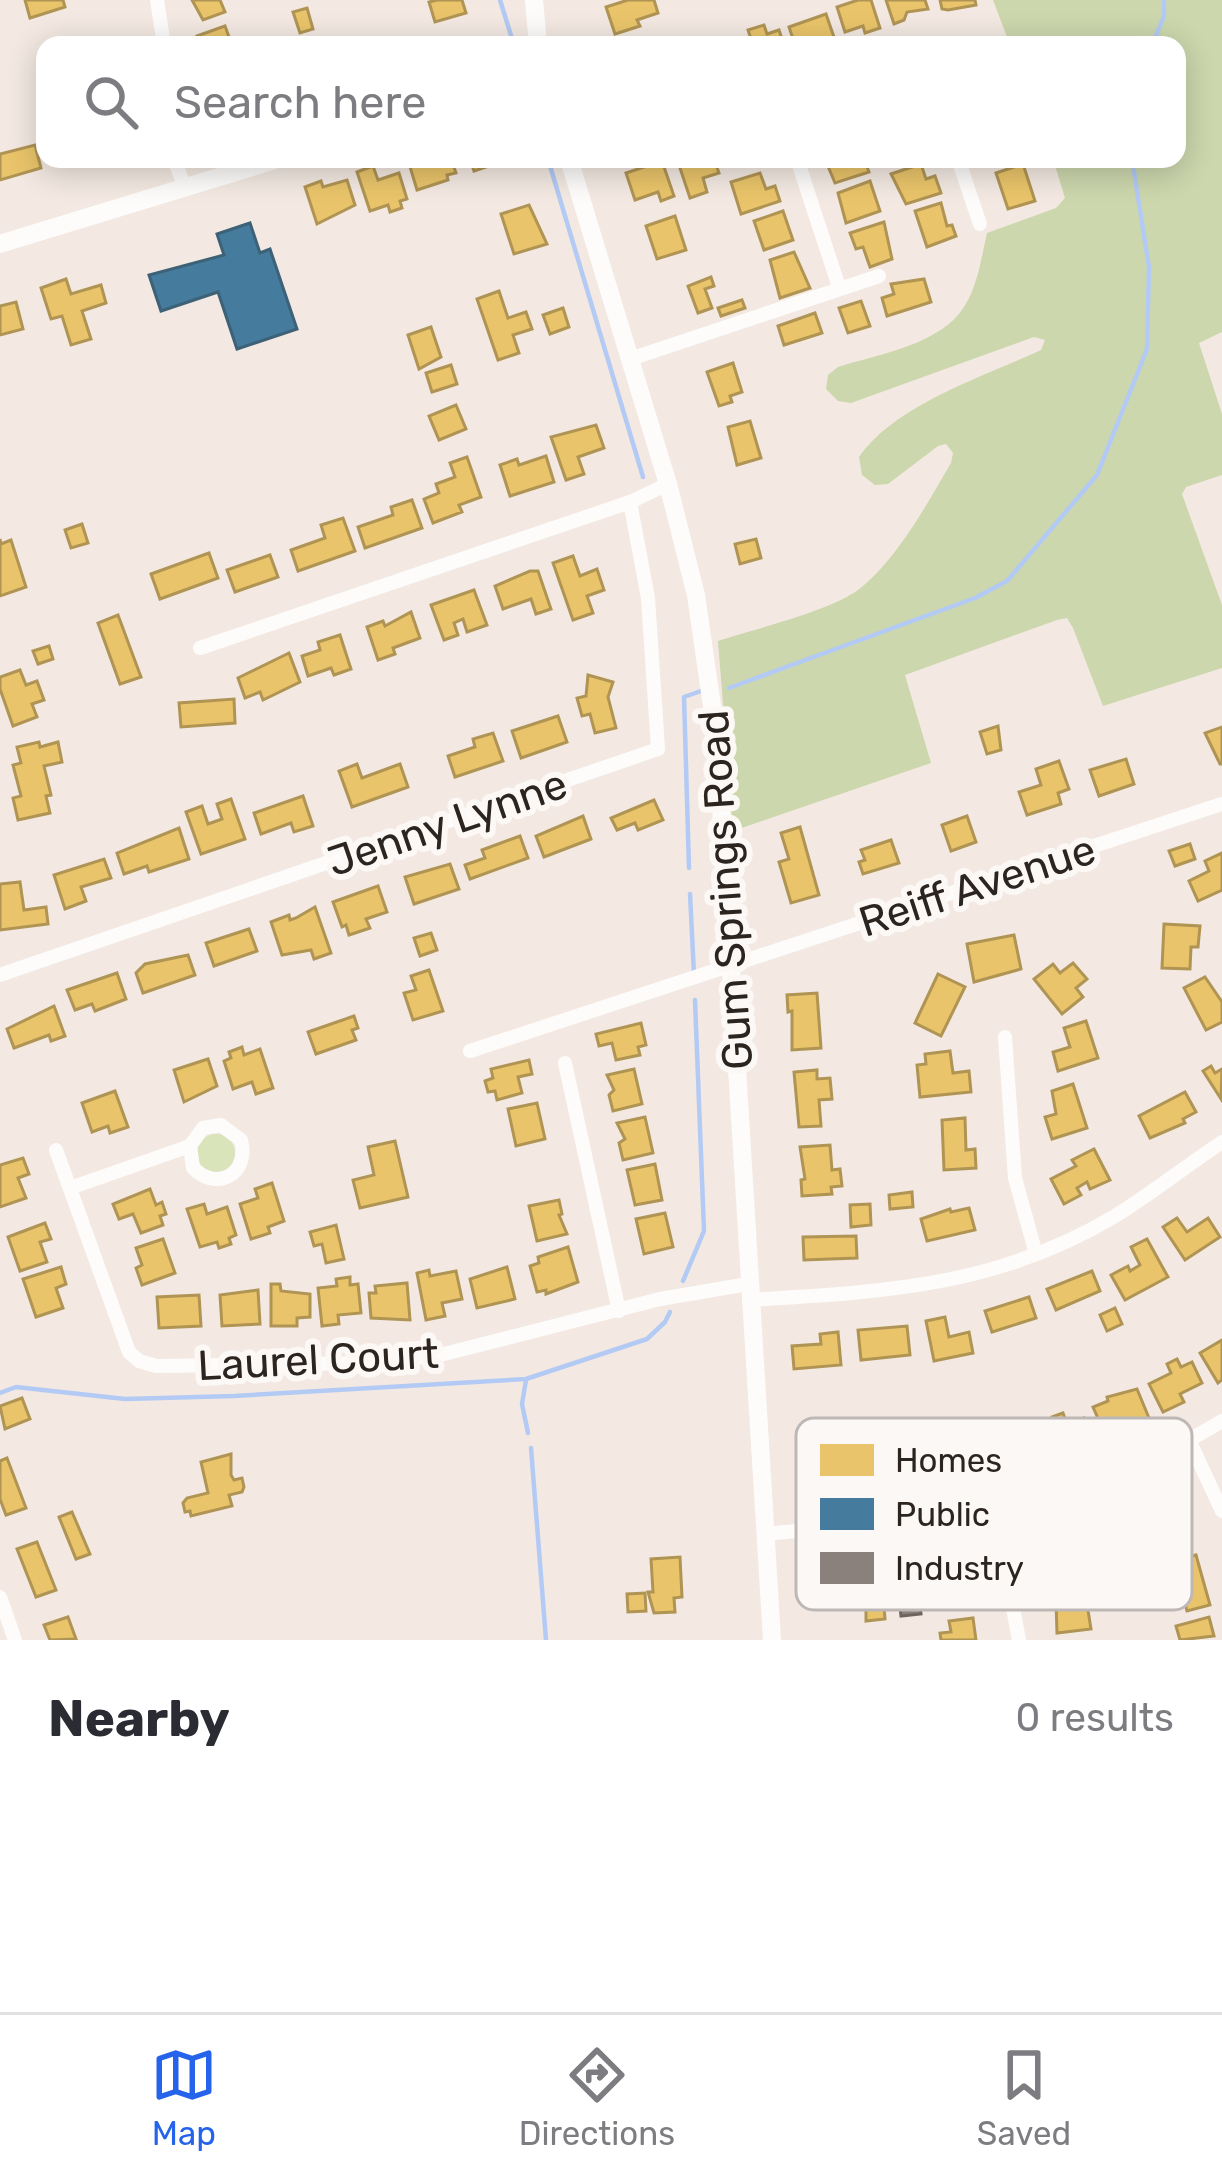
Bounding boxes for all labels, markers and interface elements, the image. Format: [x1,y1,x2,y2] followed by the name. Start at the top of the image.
[36,36,1186,168] search box
[78,69,144,135] icon: search
[174,76,426,129] text: Search here
[688,708,764,1072] street label: Gum Springs Road
[321,759,574,887] street label: Jenny Lynne
[853,824,1102,948] street label: Reiff Avenue
[196,1329,440,1391] street label: Laurel Court
[796,1418,1192,1610] legend
[895,1441,1002,1480] text: Homes
[895,1495,990,1534] text: Public
[895,1549,1024,1588] text: Industry
[48,1688,230,1749] text: Nearby
[1015,1695,1174,1741] text: 0 results
[151,2042,217,2153] tab: Map
[519,2042,675,2153] tab: Directions
[977,2042,1071,2153] tab: Saved

